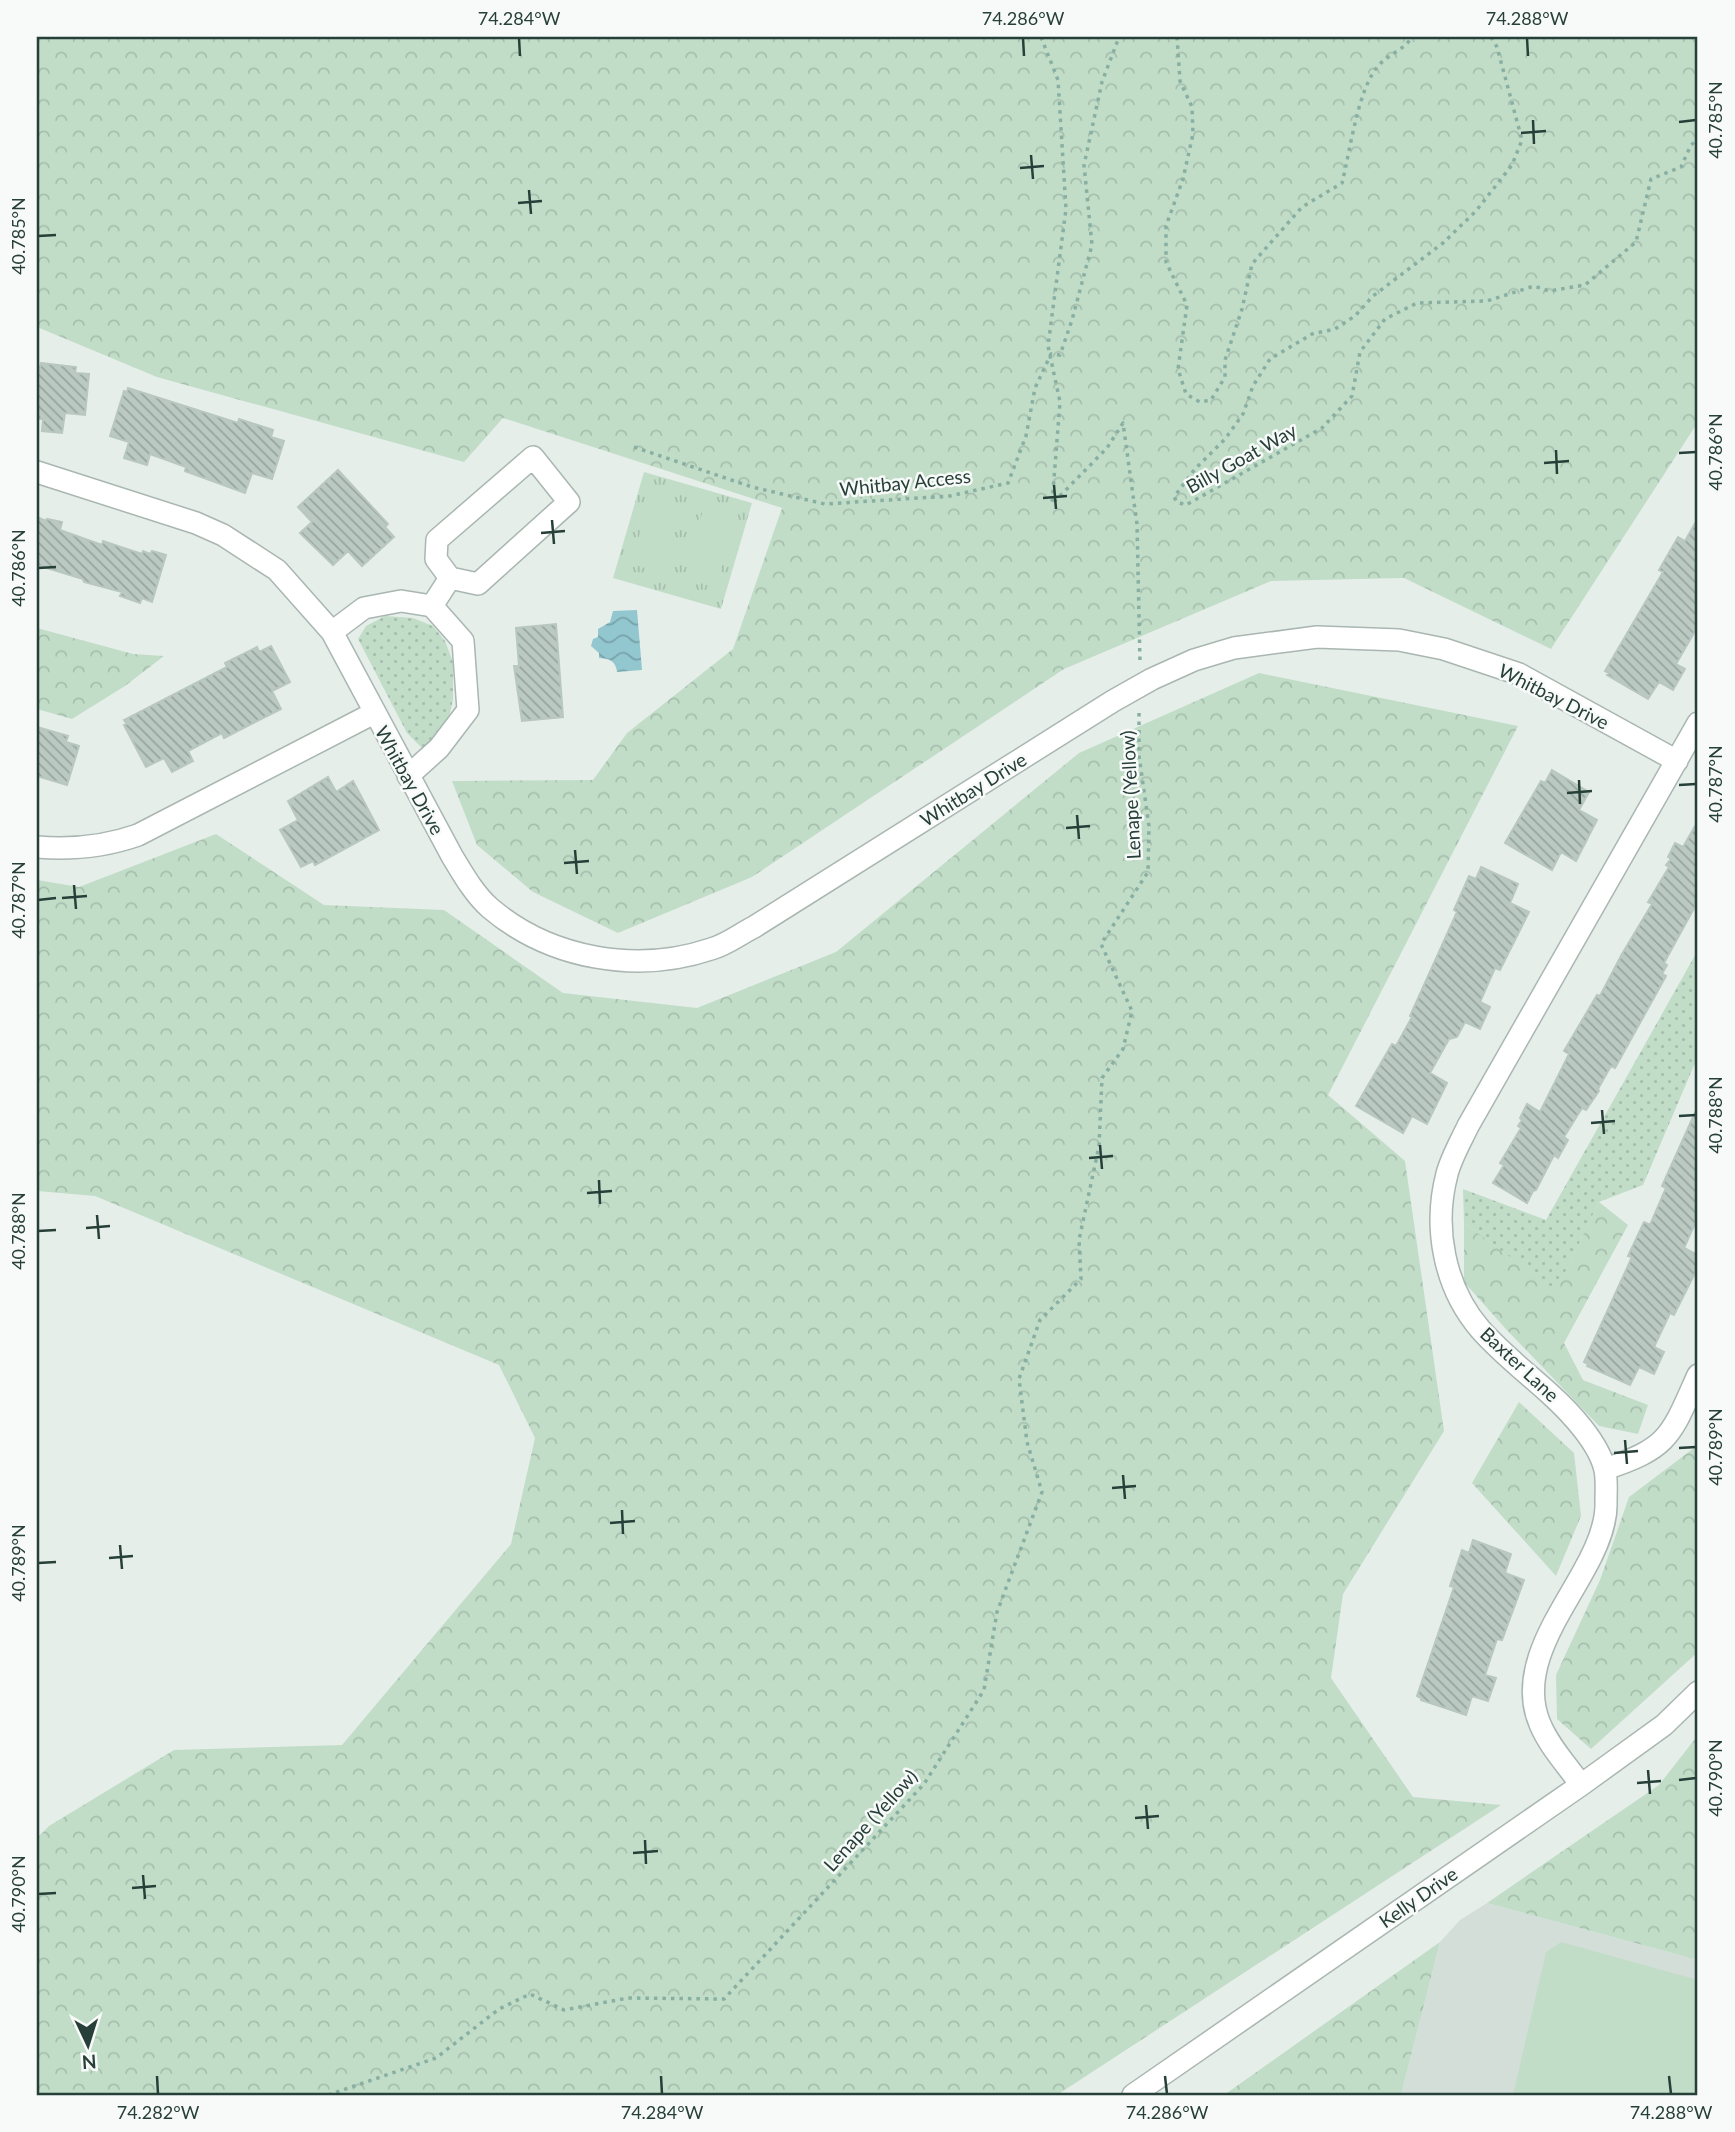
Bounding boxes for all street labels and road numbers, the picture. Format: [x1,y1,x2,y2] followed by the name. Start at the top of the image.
[1182,418,1300,498] street label: Billy Goat Way
[838,464,972,500] street label: Whitbay Access
[1495,658,1613,734] street label: Whitbay Drive
[371,722,449,838] street label: Whitbay Drive
[1115,730,1145,860] street label: Lenape (Yellow)
[916,747,1030,831] street label: Whitbay Drive
[1476,1322,1564,1406] street label: Baxter Lane
[818,1764,922,1876] street label: Lenape (Yellow)
[1374,1862,1462,1932] street label: Kelly Drive

